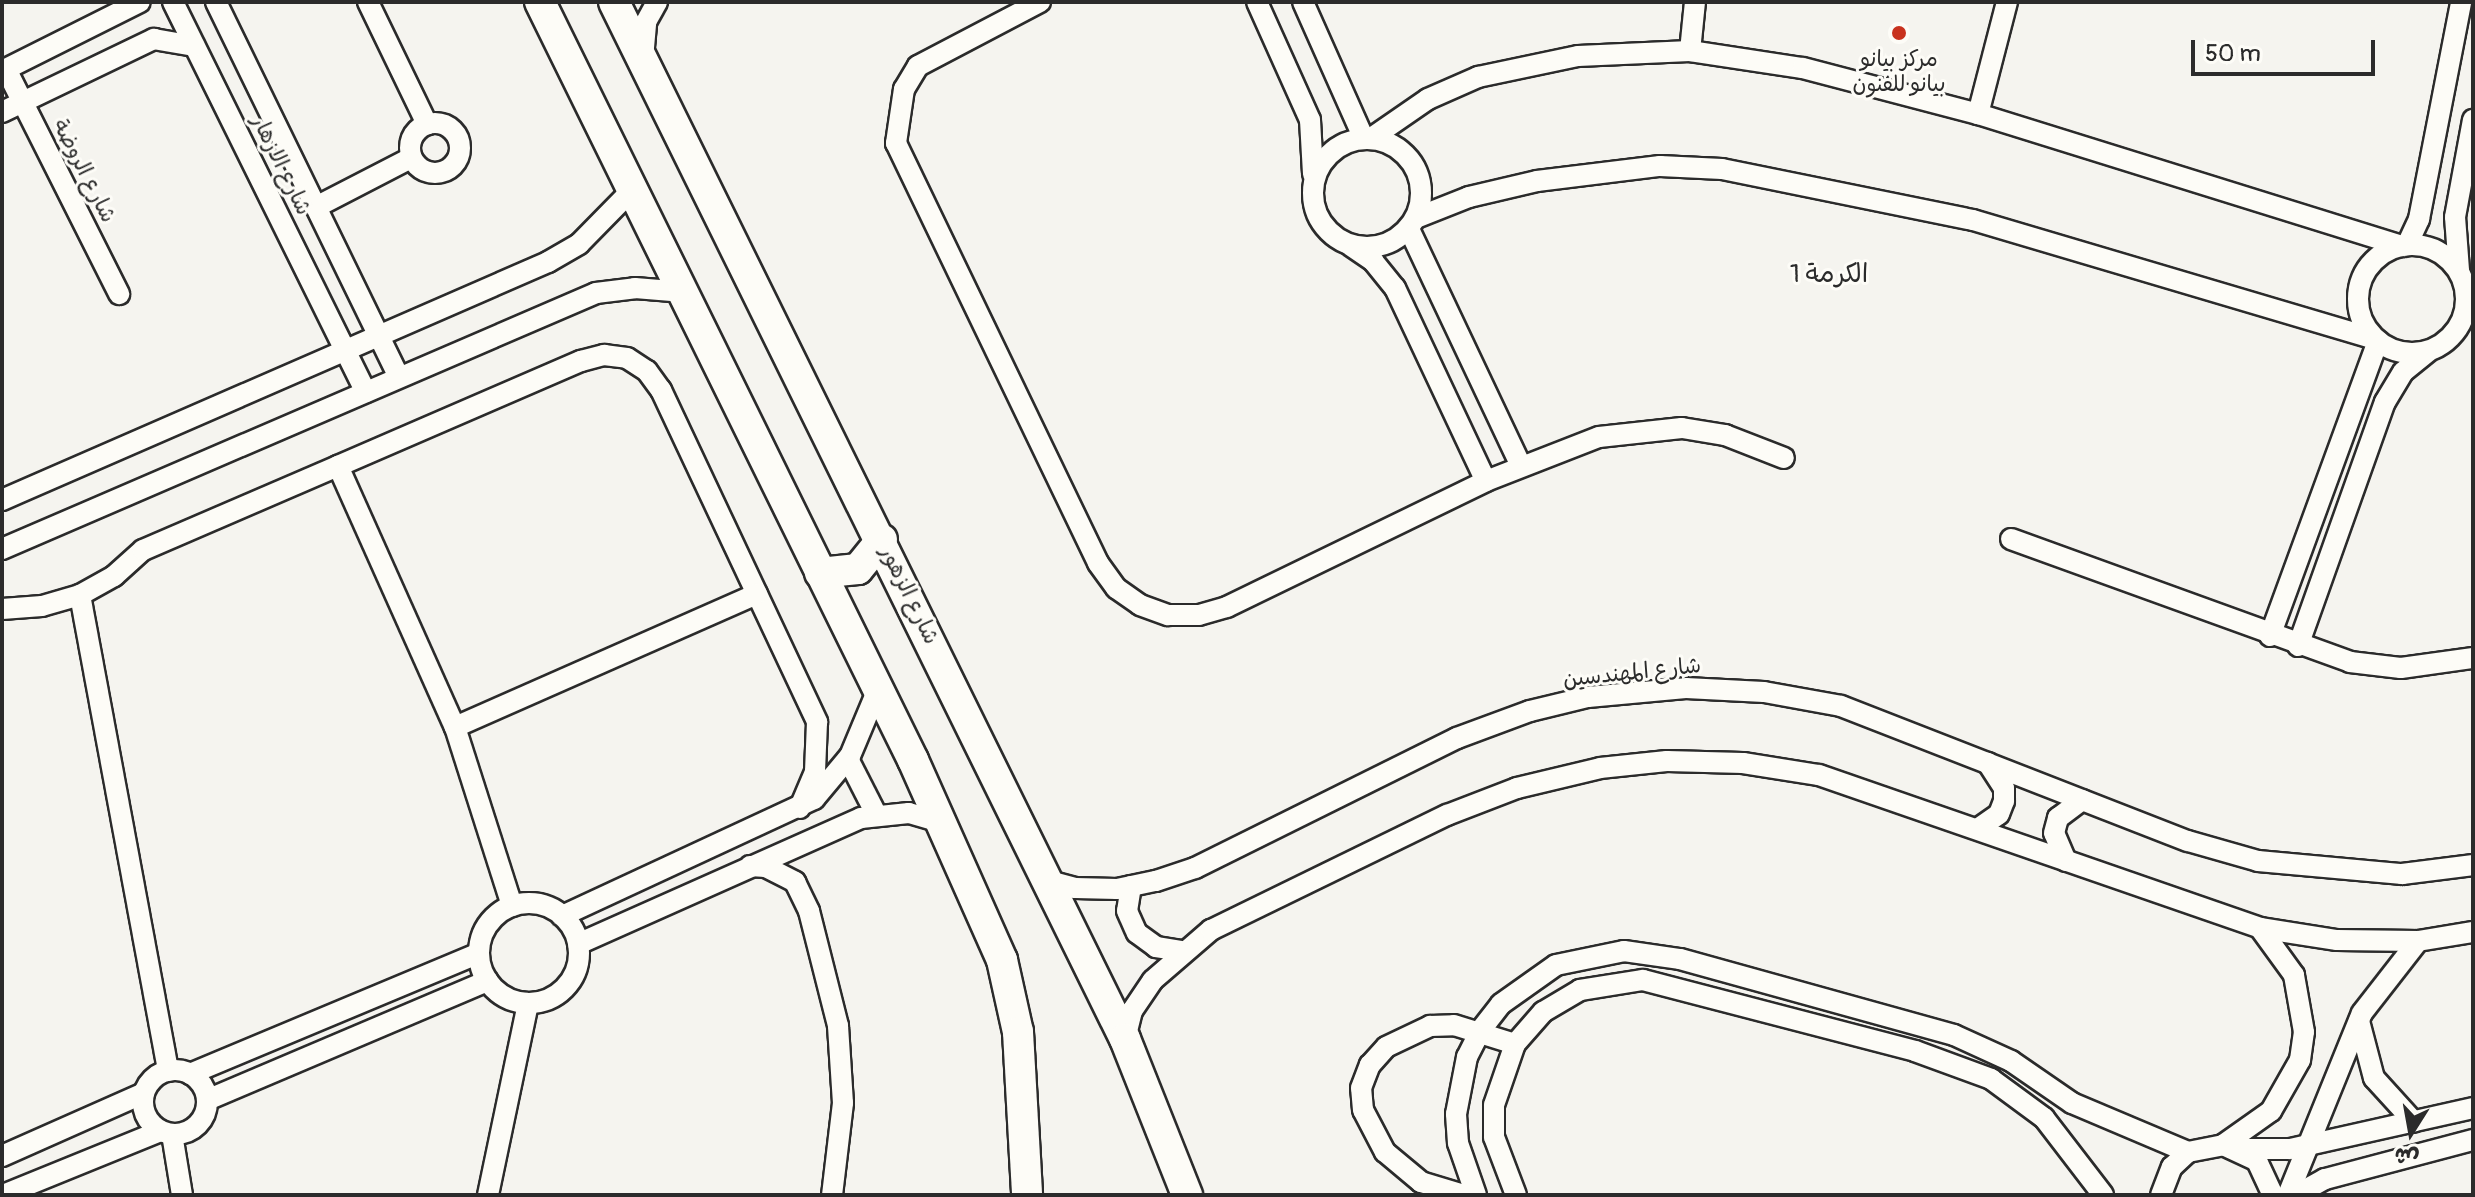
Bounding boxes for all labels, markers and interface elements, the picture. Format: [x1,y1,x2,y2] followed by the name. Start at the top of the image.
[1890,24,1908,42] marker: مركز بيانو بيانو للفنون
[2195,24,2379,74] scale bar
[2205,39,2261,68] text: 50 m
[1852,46,1946,98] place label: مركز بيانو بيانو للفنون
[245,110,317,220] street label: شارع الازهار
[47,115,121,227] street label: شارع الروضة
[1790,259,1868,291] district label: الكرمة 1
[874,541,944,649] street label: شارع الزهور
[1562,653,1702,693] street label: شارع المهندسين
[2371,1093,2451,1173] north arrow
[2392,1141,2421,1173] text: ش

